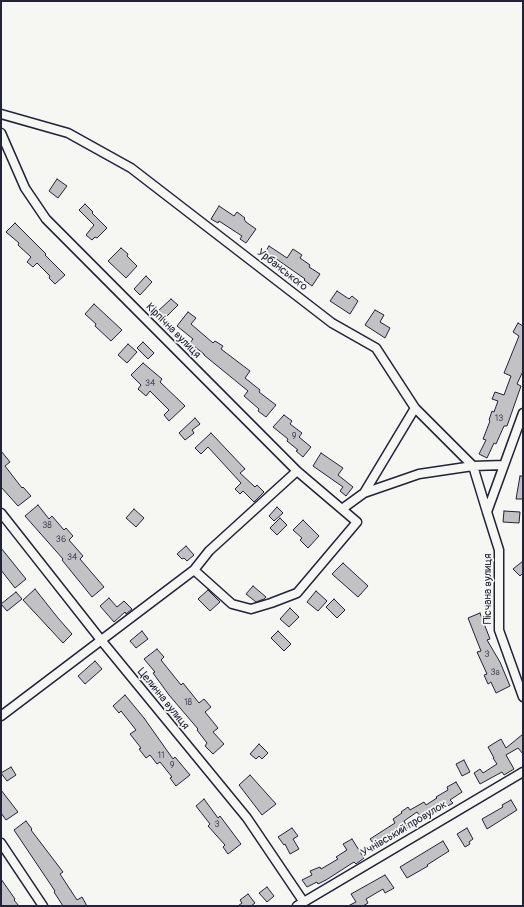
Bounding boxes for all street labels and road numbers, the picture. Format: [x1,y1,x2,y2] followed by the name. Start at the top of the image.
[254,246,310,294] street label: Урбанського
[143,301,203,361] street label: Кiрпiчна вулиця
[481,554,495,624] street label: Пiсчана вулиця
[134,666,192,732] street label: Целинна вулиця
[359,798,449,860] street label: Учнівський провулок

